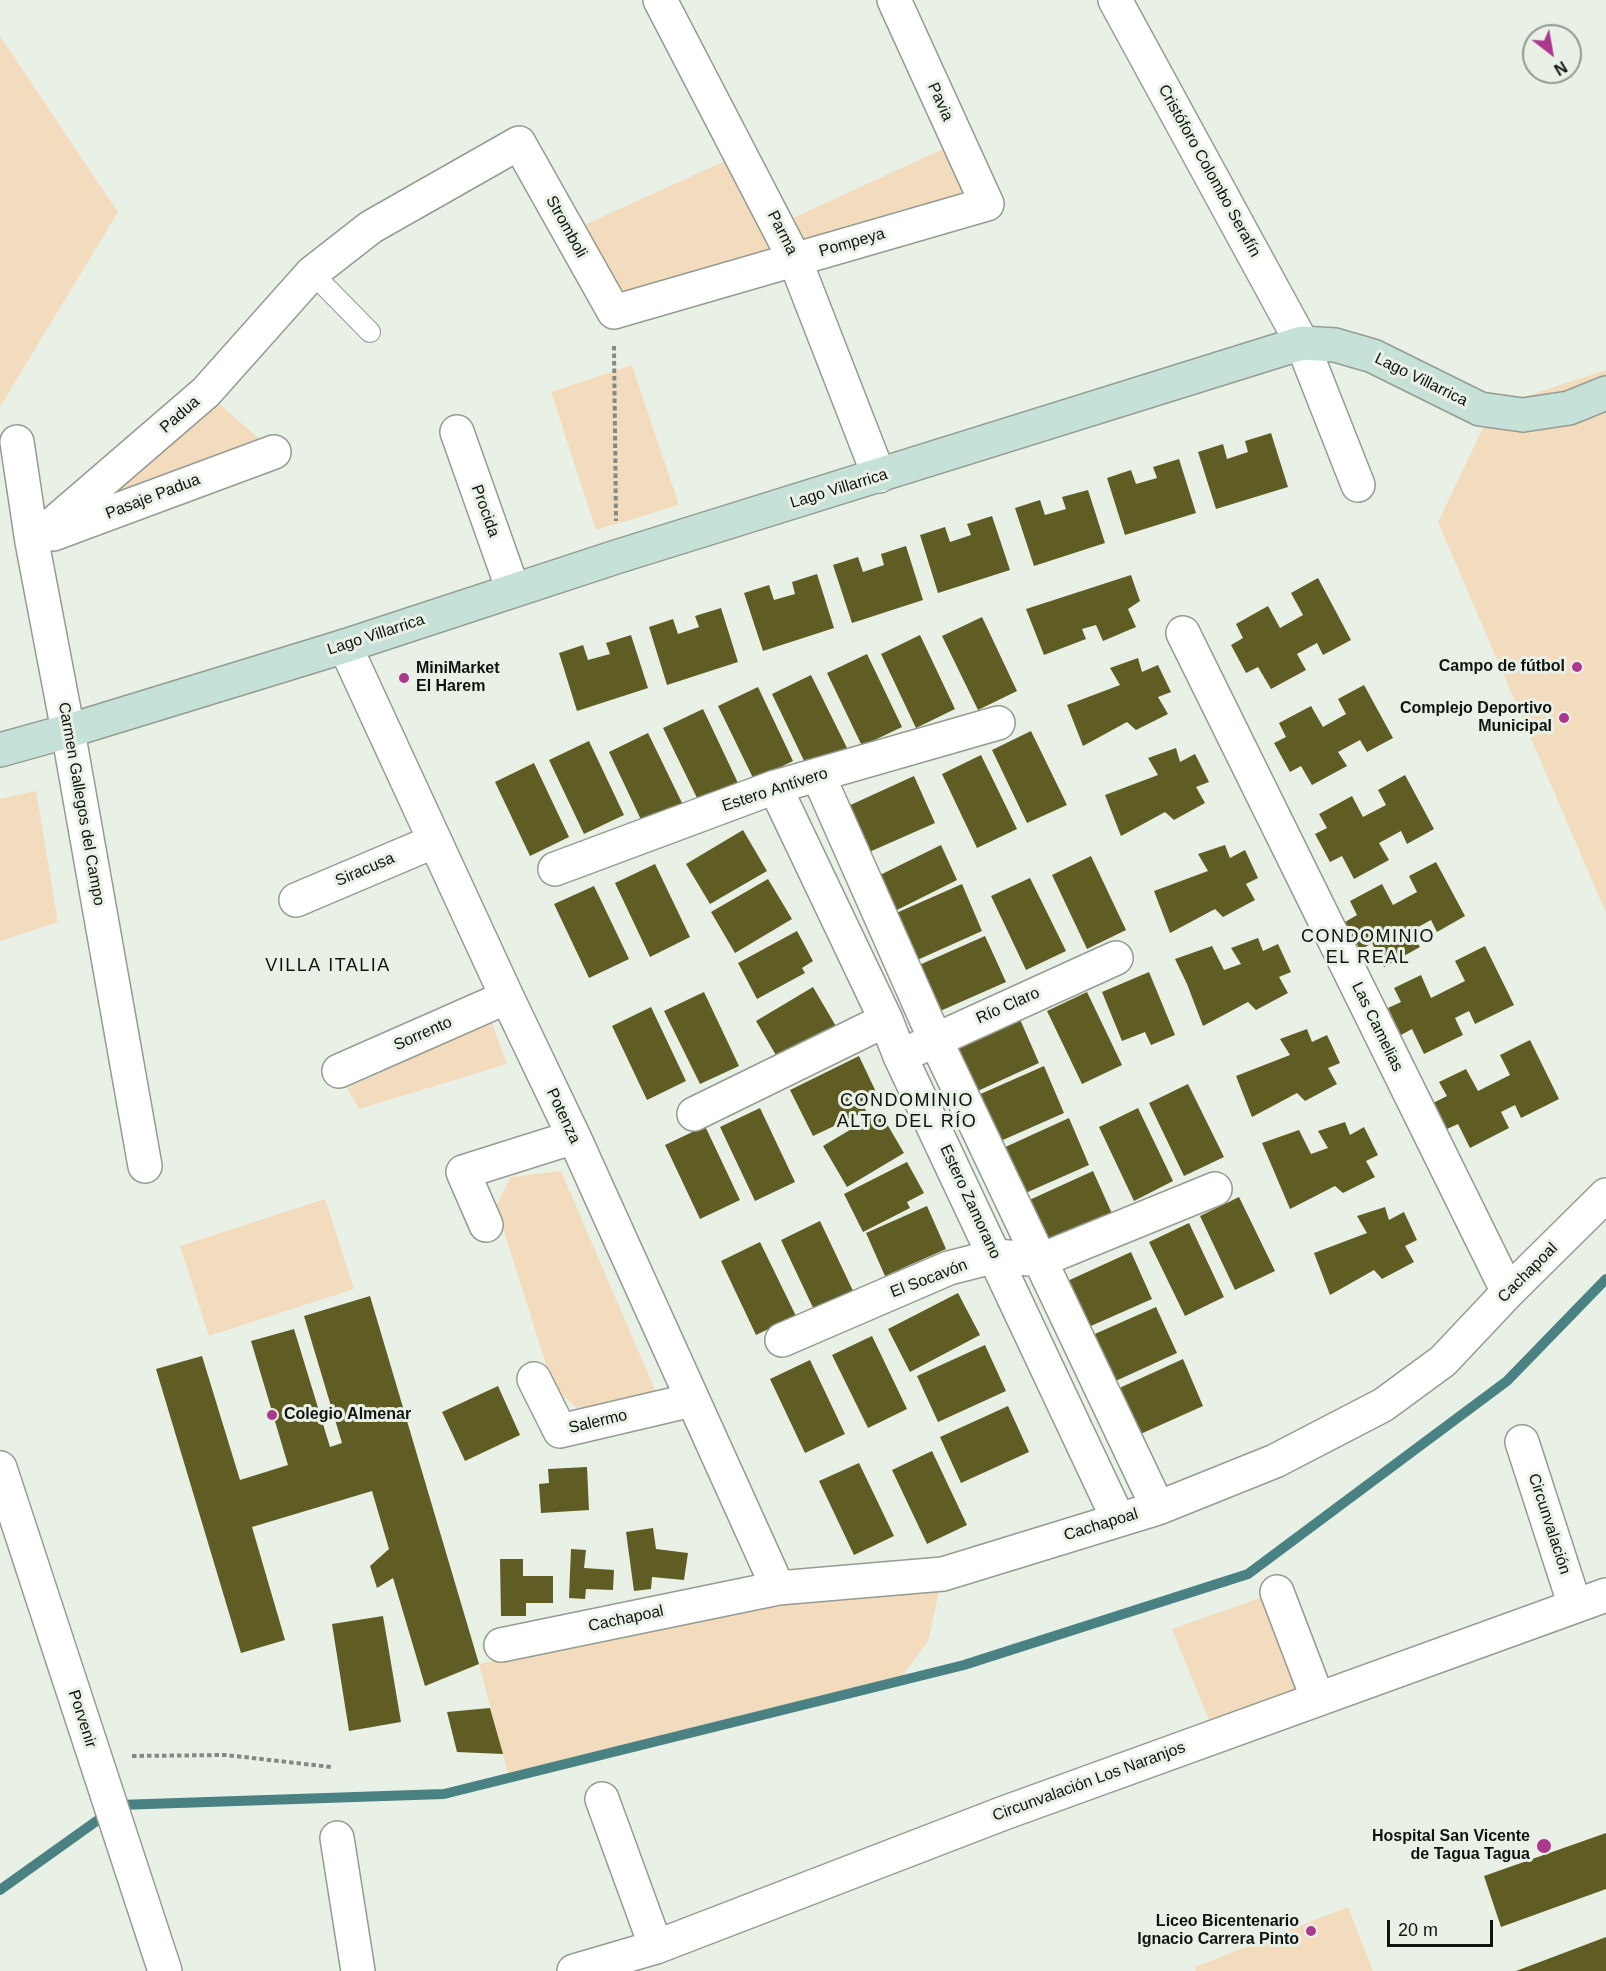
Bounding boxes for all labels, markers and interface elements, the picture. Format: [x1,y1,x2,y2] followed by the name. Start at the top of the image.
[1522,24,1582,84] north arrow
[1551,58,1570,78] text: N
[923,80,957,124] street label: Pavia
[1154,82,1264,260] street label: Cristóforo Colombo Serafín
[541,193,591,261] street label: Stromboli
[763,208,801,258] street label: Parma
[817,224,887,262] street label: Pompeya
[1371,349,1471,411] street label: Lago Villarrica
[156,393,204,437] street label: Padua
[788,465,890,513] street label: Lago Villarrica
[103,470,203,524] street label: Pasaje Padua
[467,482,503,540] street label: Procida
[325,610,427,660] street label: Lago Villarrica
[1439,657,1565,677] place label: Campo de fútbol
[416,659,500,697] place label: MiniMarket El Harem
[1570,660,1584,674] marker: Campo de fútbol
[397,671,411,685] marker: MiniMarket El Harem
[1400,699,1552,737] place label: Complejo Deportivo Municipal
[54,701,108,907] street label: Carmen Gallegos del Campo
[1557,711,1571,725] marker: Complejo Deportivo Municipal
[720,764,830,816] street label: Estero Antívero
[333,849,397,891] street label: Siracusa
[1301,926,1435,968] district label: CONDOMINIO EL REAL
[265,955,391,977] district label: VILLA ITALIA
[1347,979,1407,1075] street label: Las Camelias
[973,983,1043,1029] street label: Río Claro
[391,1013,455,1055] street label: Sorrento
[542,1085,584,1147] street label: Potenza
[837,1090,977,1132] district label: CONDOMINIO ALTO DEL RÍO
[935,1142,1005,1262] street label: Estero Zamorano
[1494,1239,1562,1307] street label: Cachapoal
[888,1256,970,1302] street label: El Socavón
[284,1405,411,1425] place label: Colegio Almenar
[567,1406,629,1438] street label: Salermo
[265,1408,279,1422] marker: Colegio Almenar
[1524,1471,1574,1577] street label: Circunvalación
[1062,1505,1140,1545] street label: Cachapoal
[587,1602,665,1636] street label: Cachapoal
[64,1688,100,1750] street label: Porvenir
[990,1738,1188,1826] street label: Circunvalación Los Naranjos
[1372,1827,1530,1865] place label: Hospital San Vicente de Tagua Tagua
[1535,1837,1553,1855] marker: Hospital San Vicente de Tagua Tagua
[1390,1908,1496,1946] scale bar
[1137,1912,1299,1950] place label: Liceo Bicentenario Ignacio Carrera Pinto
[1398,1920,1438,1940] text: 20 m
[1304,1924,1318,1938] marker: Liceo Bicentenario Ignacio Carrera Pinto

